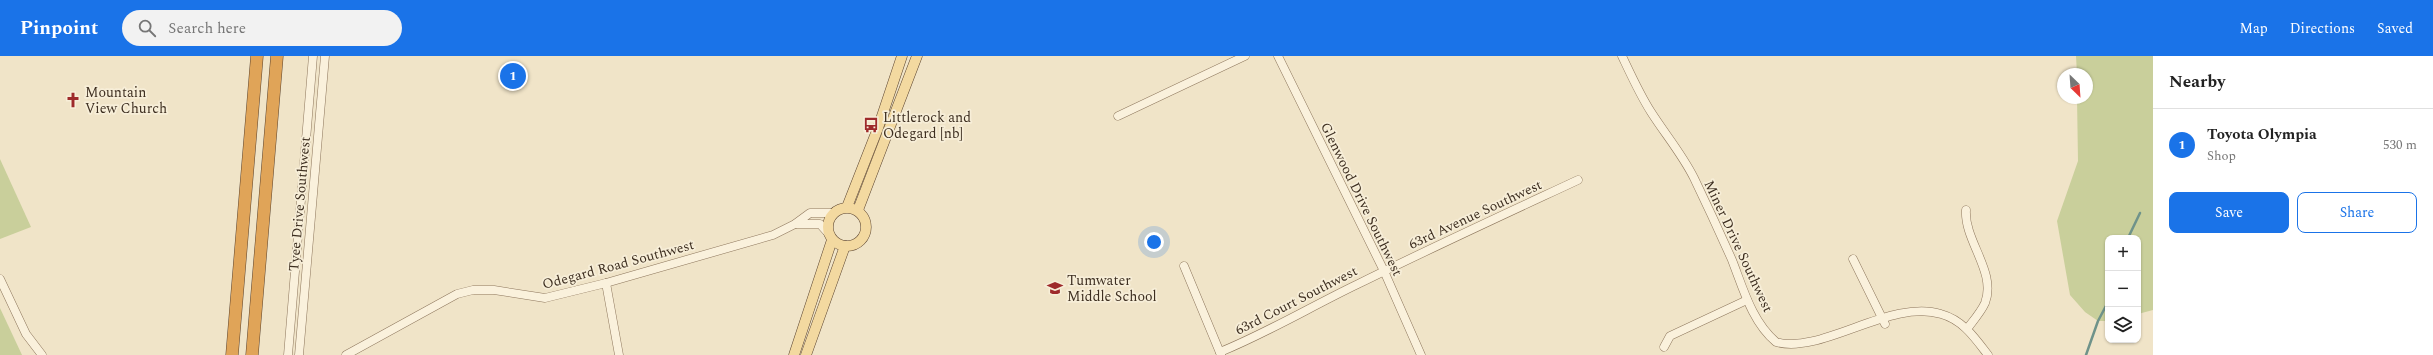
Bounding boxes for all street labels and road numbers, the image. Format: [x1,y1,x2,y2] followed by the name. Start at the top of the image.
[1315,119,1408,280] street label: Glenwood Drive Southwest
[283,136,316,272] street label: Tyee Drive Southwest
[1405,174,1545,255] street label: 63rd Avenue Southwest
[1699,177,1778,316] street label: Miner Drive Southwest
[540,234,696,295] street label: Odegard Road Southwest
[1231,260,1361,340] street label: 63rd Court Southwest

